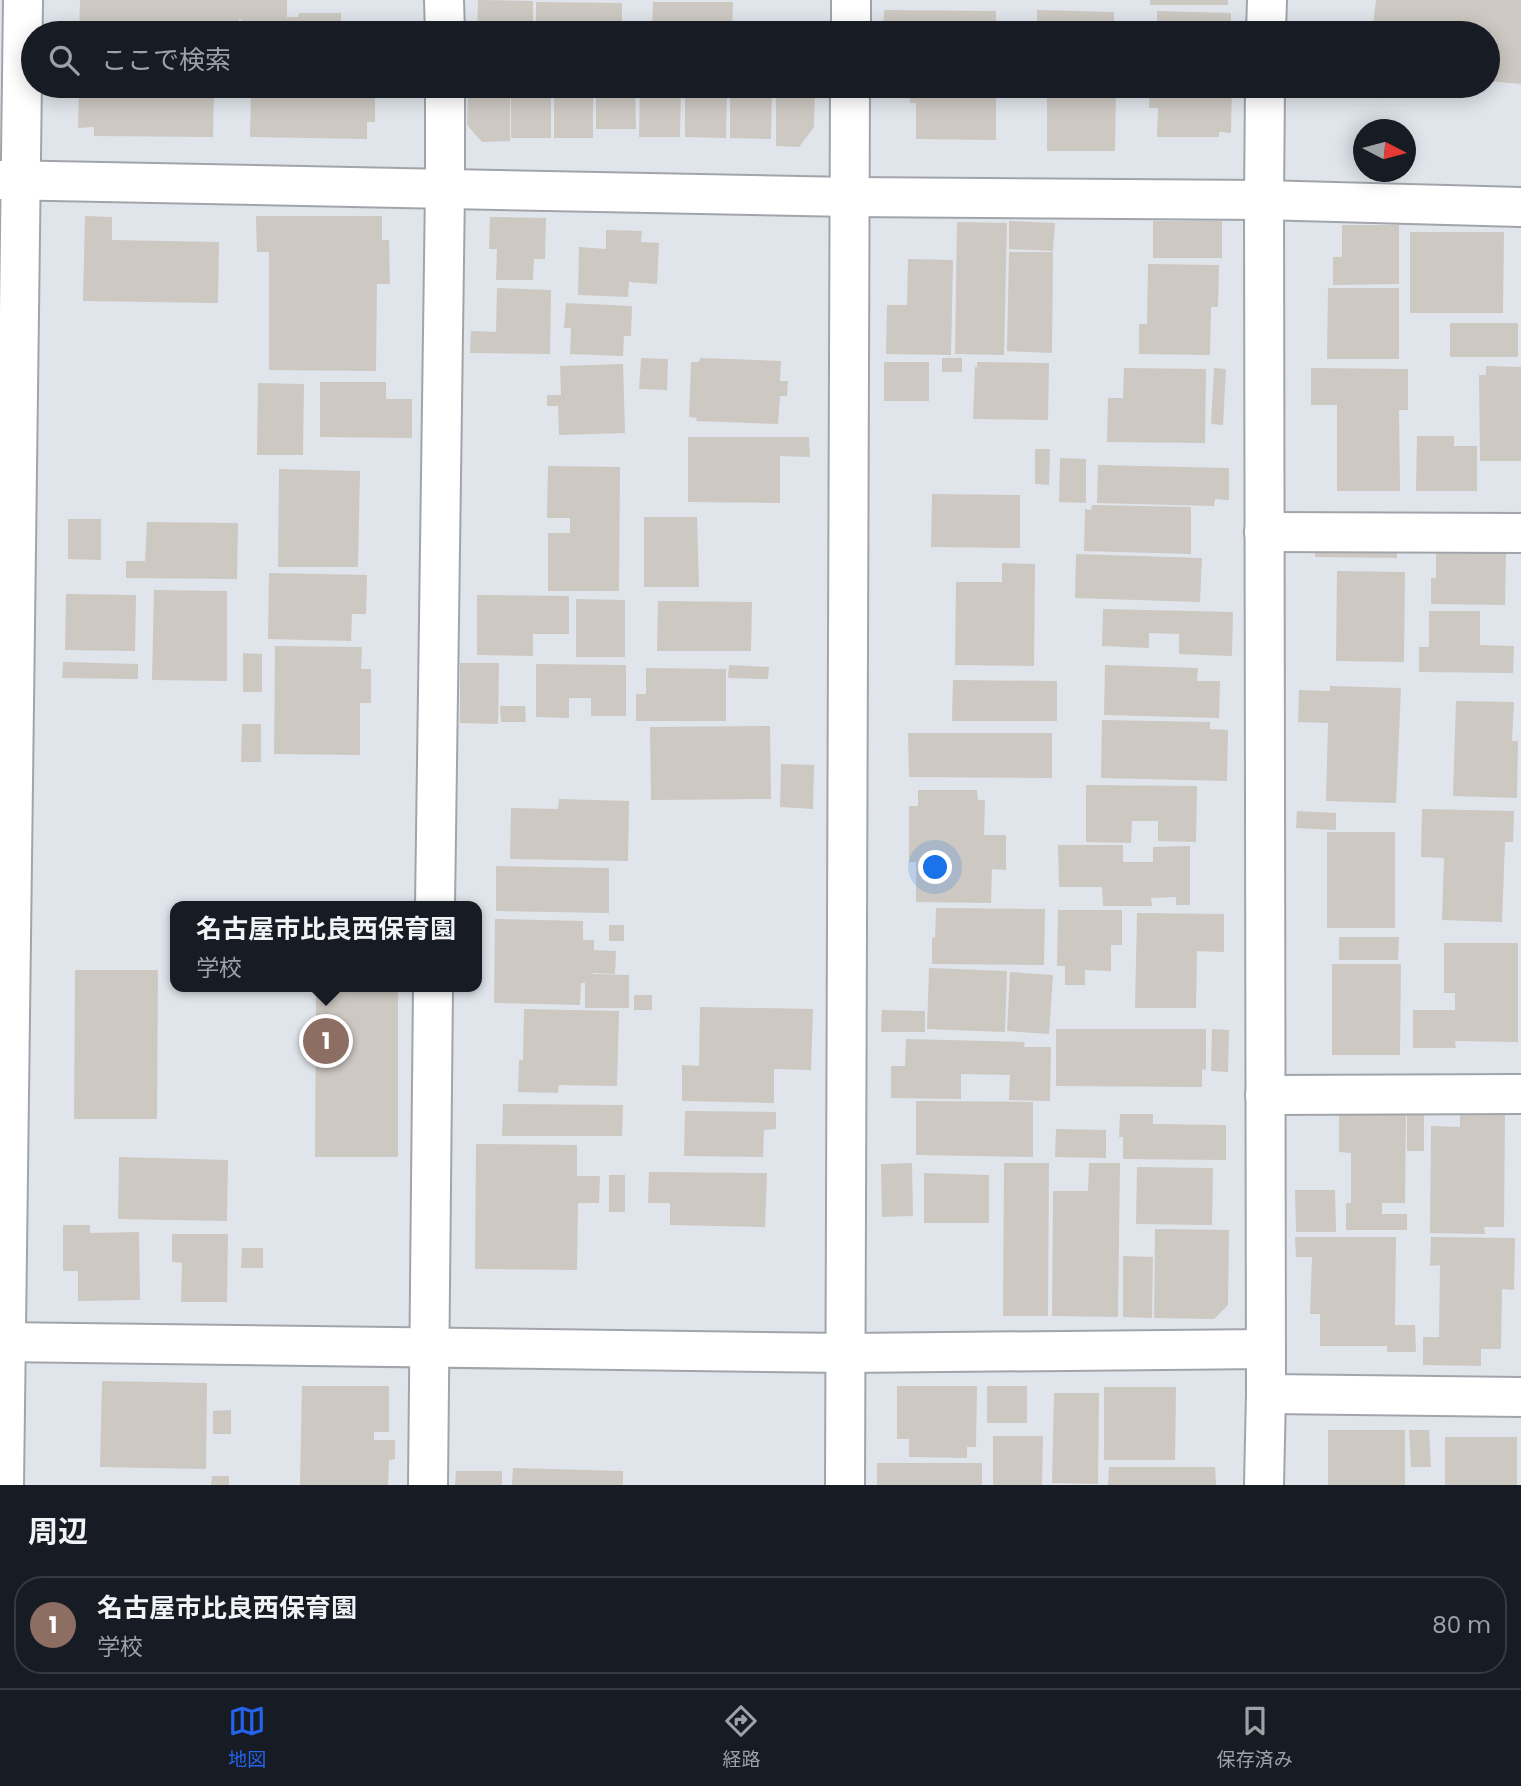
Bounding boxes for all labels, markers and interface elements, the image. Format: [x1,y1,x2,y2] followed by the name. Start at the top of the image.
[21,21,1500,98] search box
[45,41,83,79] icon: search
[101,42,231,78] text: ここで検索
[1353,119,1416,182] north arrow
[918,850,952,884] your location
[170,901,482,992] popup
[196,911,456,947] text: 名古屋市比良西保育園
[196,952,242,984] text: 学校
[303,1015,349,1067] pin: 1
[28,1510,88,1553] text: 周辺
[97,1590,357,1626] text: 名古屋市比良西保育園
[49,1609,57,1641] text: 1
[1432,1609,1491,1641] text: 80 m
[97,1631,143,1663] text: 学校
[228,1702,266,1774] tab: 地図
[722,1702,761,1774] tab: 経路
[1217,1702,1293,1774] tab: 保存済み

